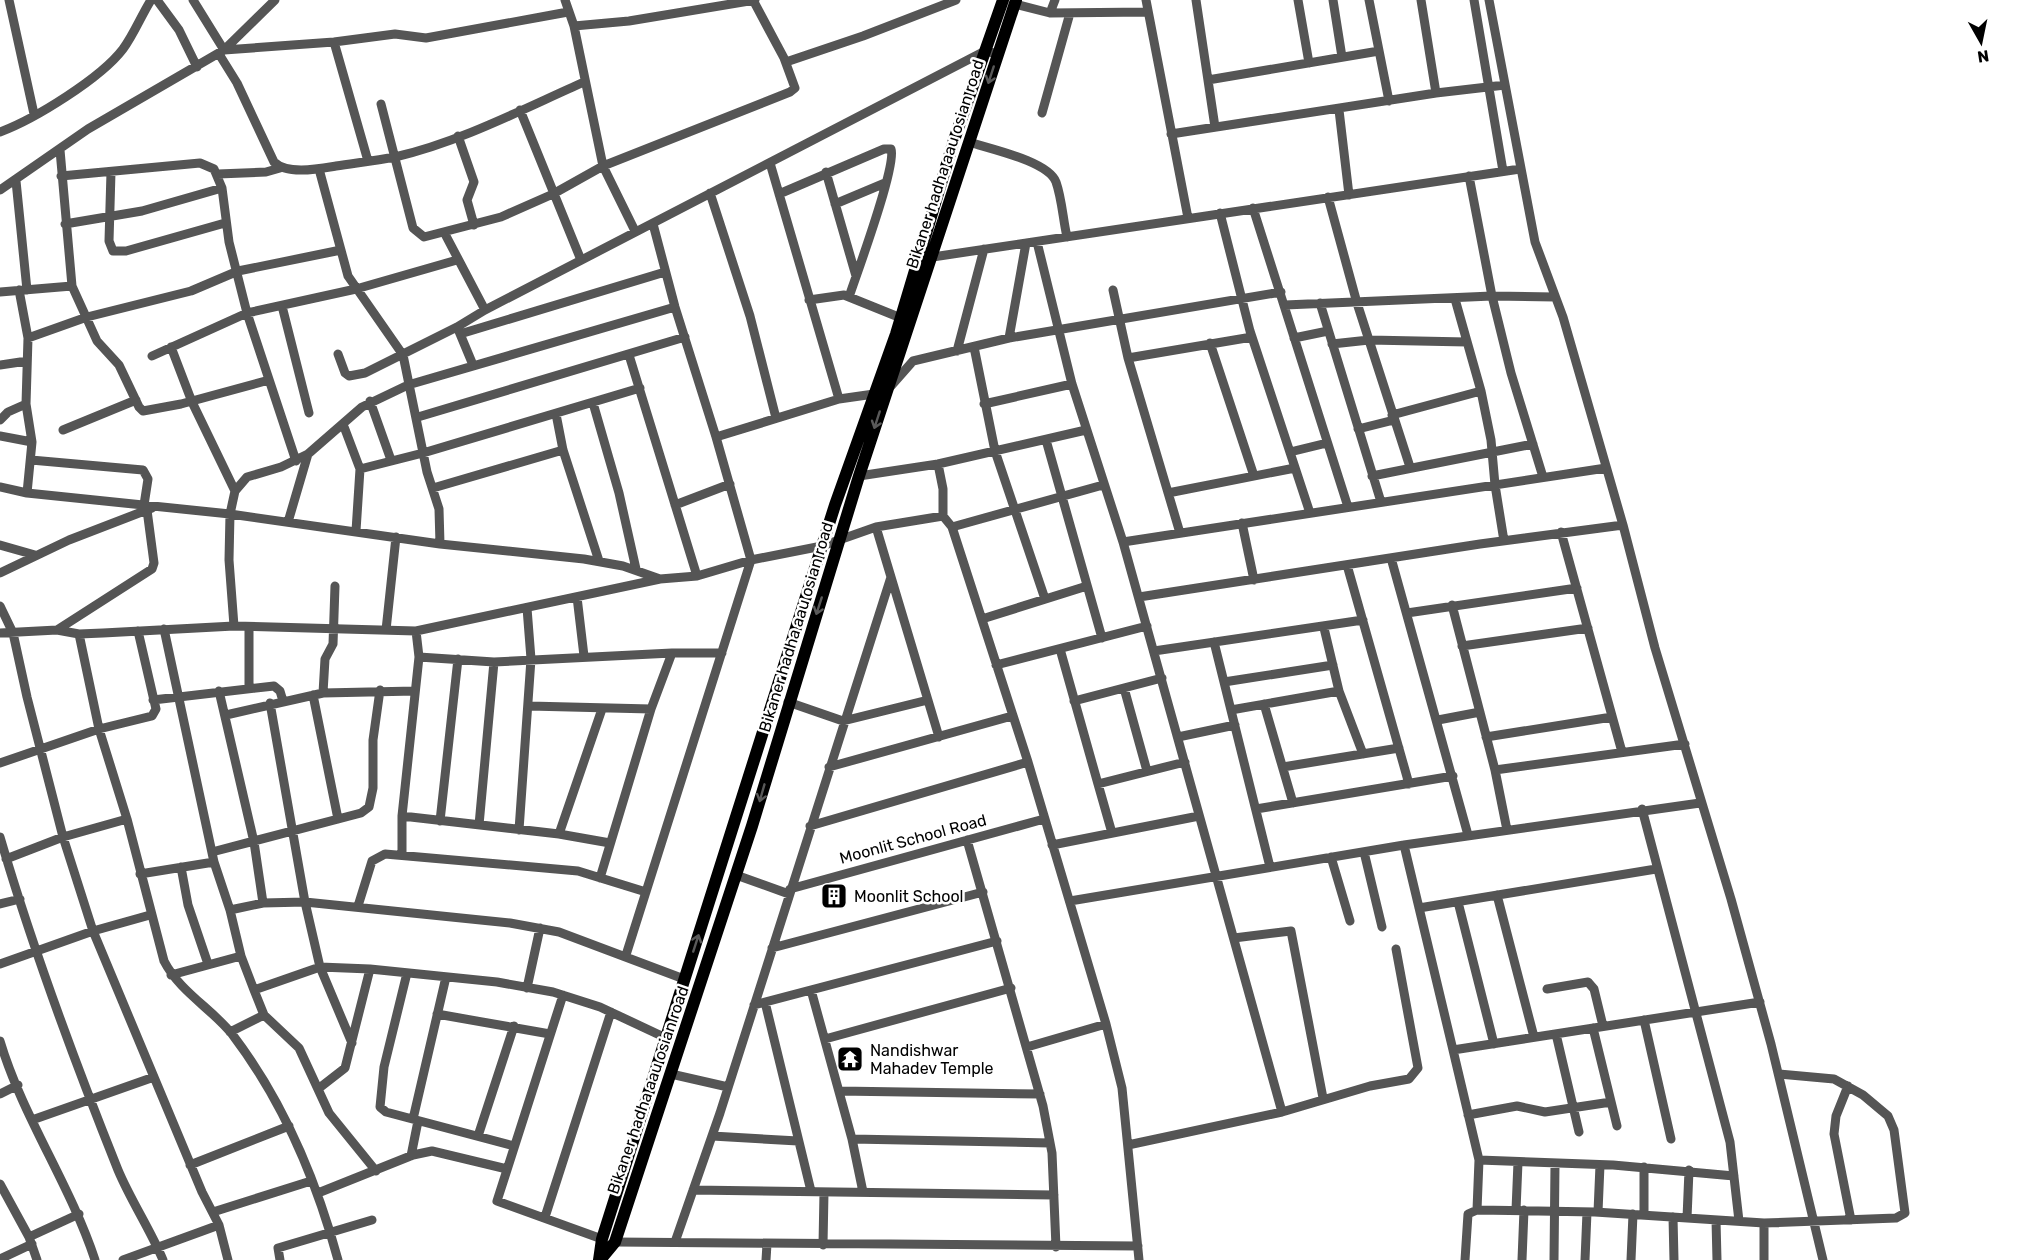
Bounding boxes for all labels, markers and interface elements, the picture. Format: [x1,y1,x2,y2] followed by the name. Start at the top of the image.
[1951,12,2011,72] north arrow
[1976,46,1990,67] text: N
[902,57,988,271] street label: Bikaner hadha aau osian road
[985,66,996,85] one-way arrow
[871,410,882,429] one-way arrow
[755,520,837,734] street label: Bikaner hadha aau osian road
[813,596,824,615] one-way arrow
[756,783,767,802] one-way arrow
[837,810,989,868] street label: Moonlit School Road
[819,881,849,911] building icon: Moonlit School
[854,887,964,906] place label: Moonlit School
[691,934,702,953] one-way arrow
[603,984,693,1196] street label: Bikaner hadha aau osian road
[870,1041,994,1078] place label: Nandishwar Mahadev Temple
[835,1044,865,1074] temple icon: Nandishwar Mahadev Temple

